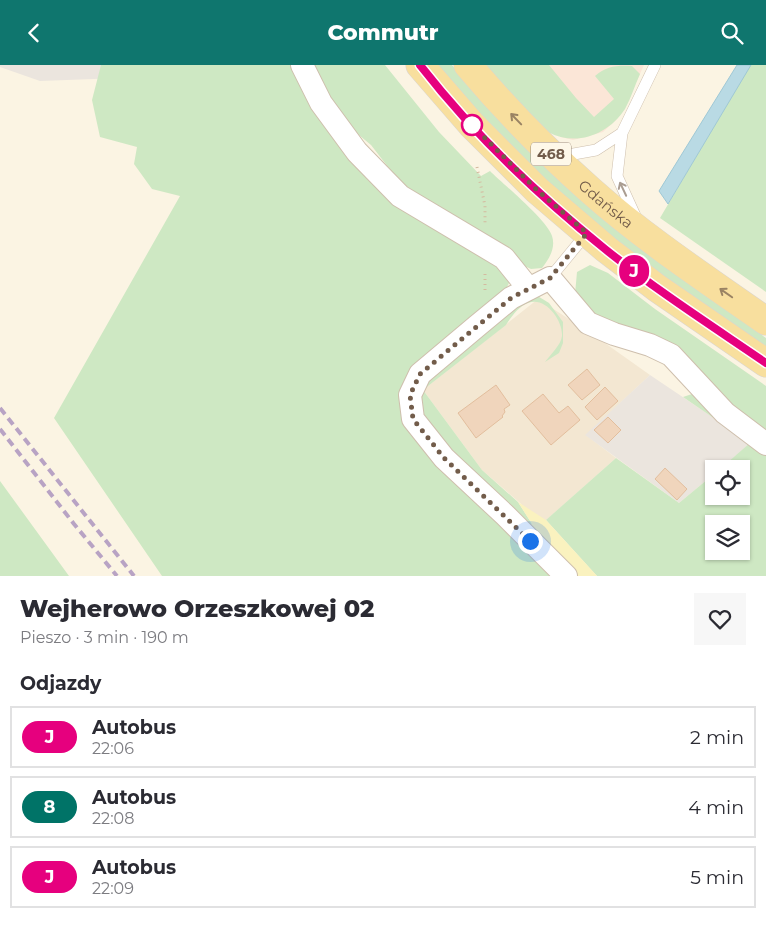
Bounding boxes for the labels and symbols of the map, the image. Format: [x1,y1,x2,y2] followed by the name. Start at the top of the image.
[510,112,522,125] one-way arrow
[461,114,483,136] unlabelled marker
[531,143,571,165] road number: 468
[575,175,637,232] street label: Gdańska
[618,182,627,197] one-way arrow
[618,255,650,287] line badge: J
[719,288,733,298] one-way arrow
[518,529,543,554] your location

